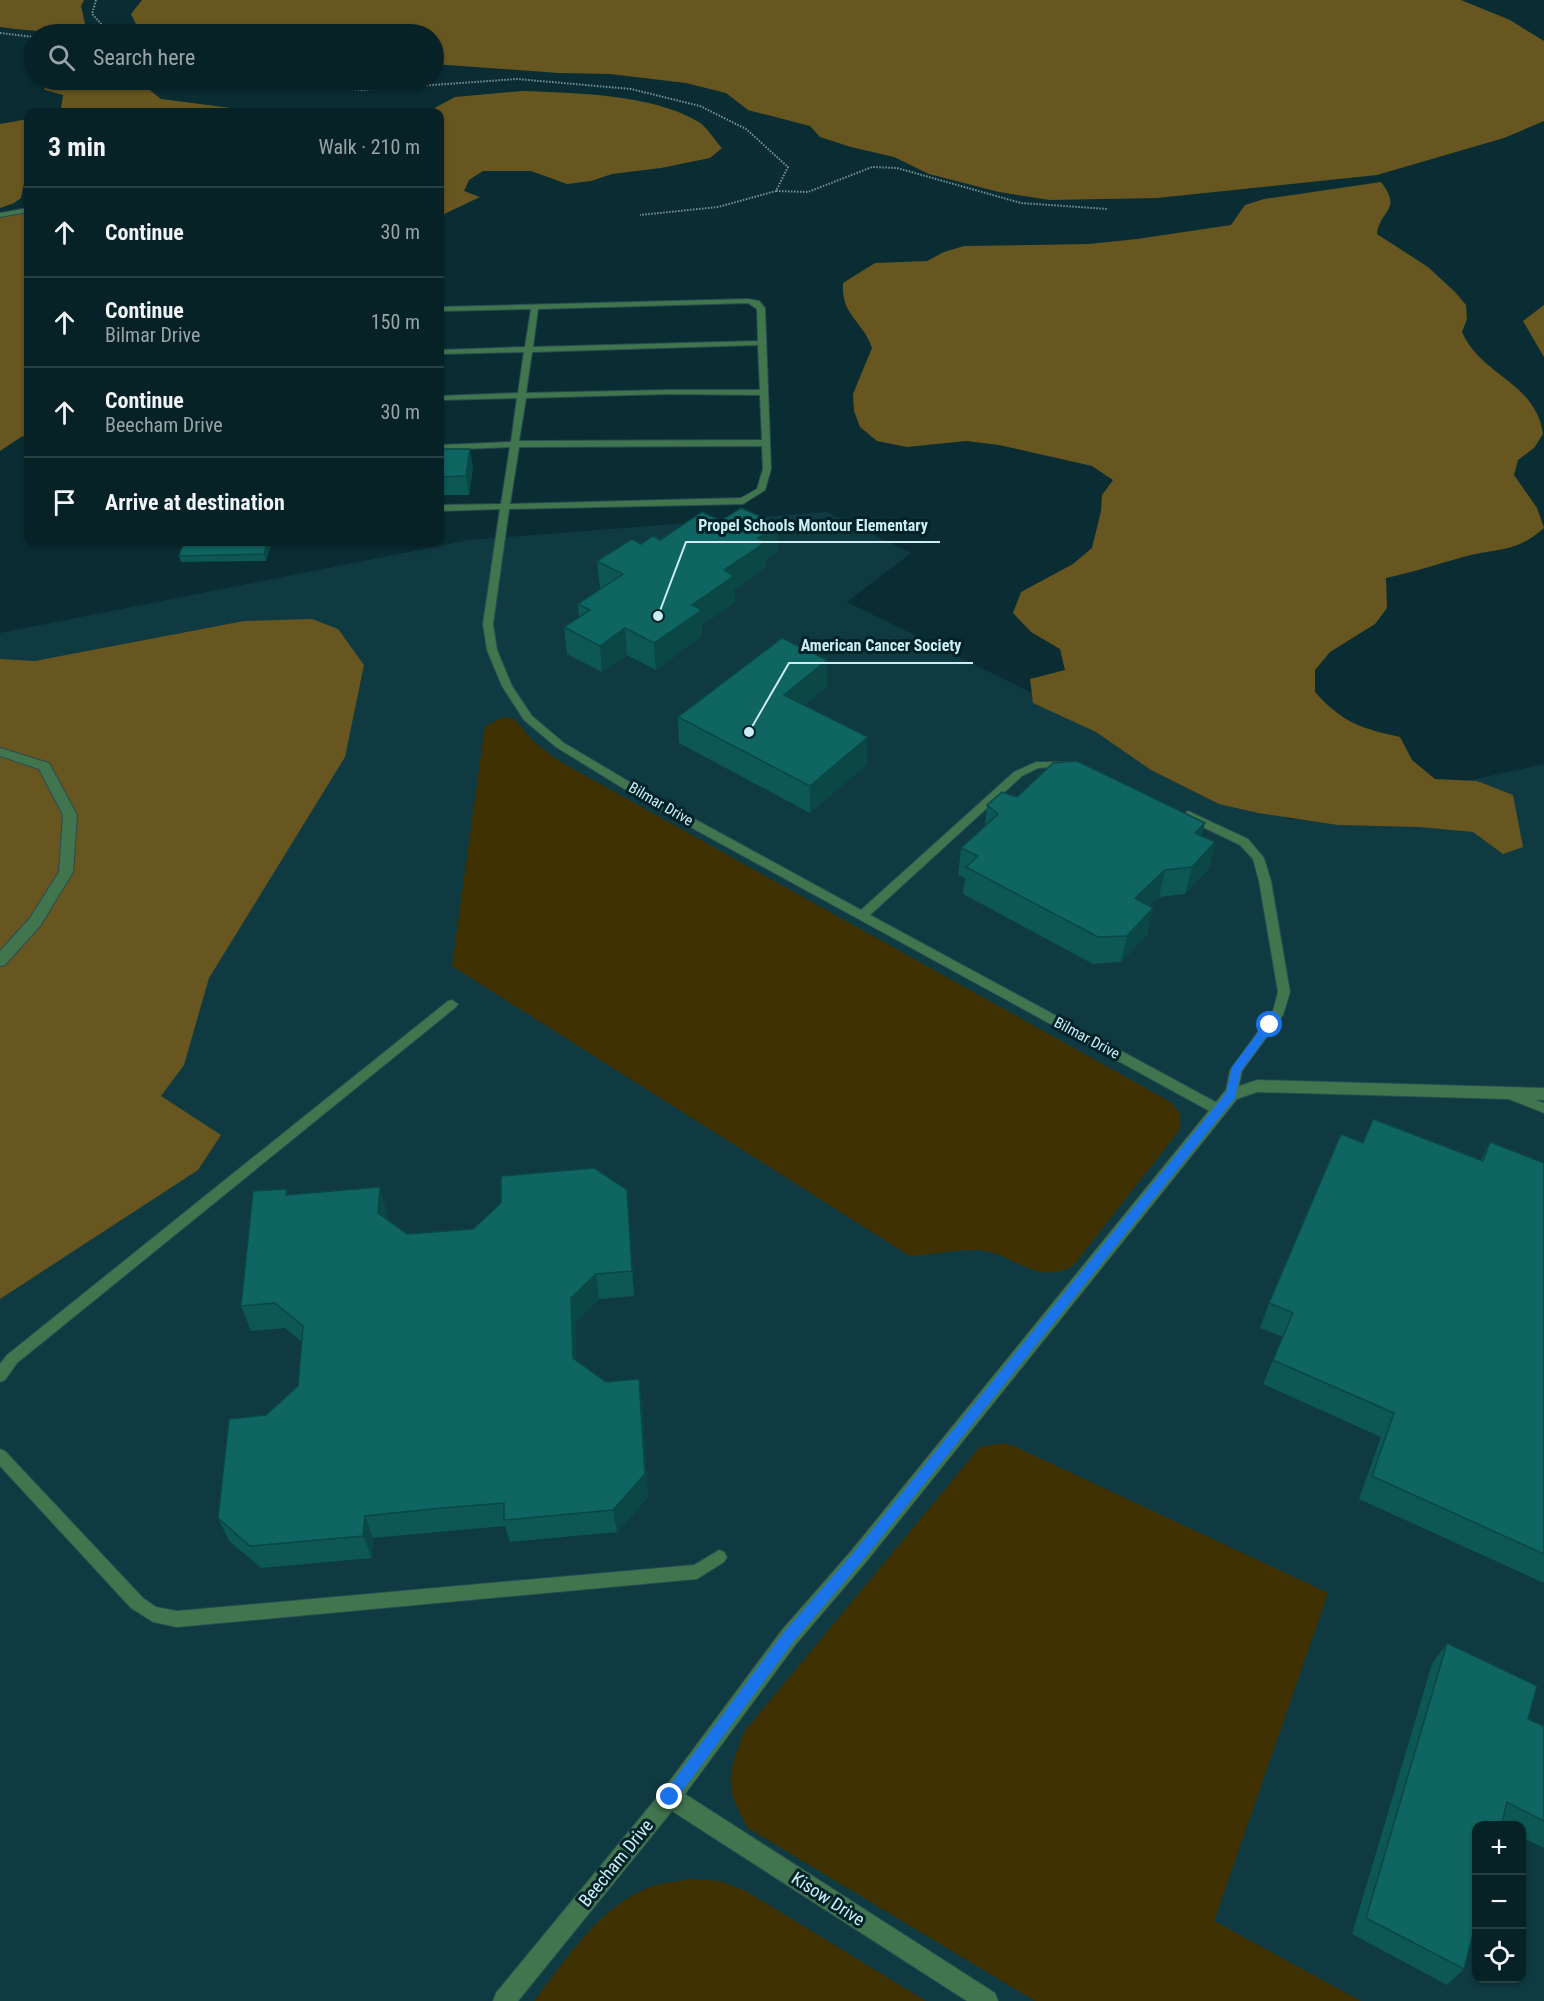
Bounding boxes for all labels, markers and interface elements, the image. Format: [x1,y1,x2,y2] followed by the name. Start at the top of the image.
[24,24,444,90] search box
[45,41,78,74] icon: search
[93,45,195,70] text: Search here
[48,132,106,162] text: 3 min
[319,135,420,159] text: Walk · 210 m
[48,216,81,249] icon: ahead
[105,220,184,245] text: Continue
[381,220,420,244] text: 30 m
[105,298,184,323] text: Continue
[48,306,81,339] icon: ahead
[371,310,420,334] text: 150 m
[105,323,200,347] text: Bilmar Drive
[105,388,184,413] text: Continue
[48,396,81,429] icon: ahead
[381,400,420,424] text: 30 m
[105,413,223,437] text: Beecham Drive
[48,486,81,519] icon: arrive
[105,490,285,515] text: Arrive at destination
[686,508,940,542] callout: Propel Schools Montour Elementary
[698,516,928,535] text: Propel Schools Montour Elementary
[789,629,973,663] callout: American Cancer Society
[801,636,961,655] text: American Cancer Society
[626,778,696,830] street label: Bilmar Drive
[1256,1011,1282,1037] route start
[1051,1013,1123,1063] street label: Bilmar Drive
[656,1783,682,1809] route end
[574,1815,657,1910] street label: Beecham Drive
[1472,1821,1526,1983] map controls
[1472,1821,1526,1875] button: +
[788,1867,869,1930] street label: Kisow Drive
[1472,1875,1526,1929] button: −
[1472,1929,1526,1983] button: locate

